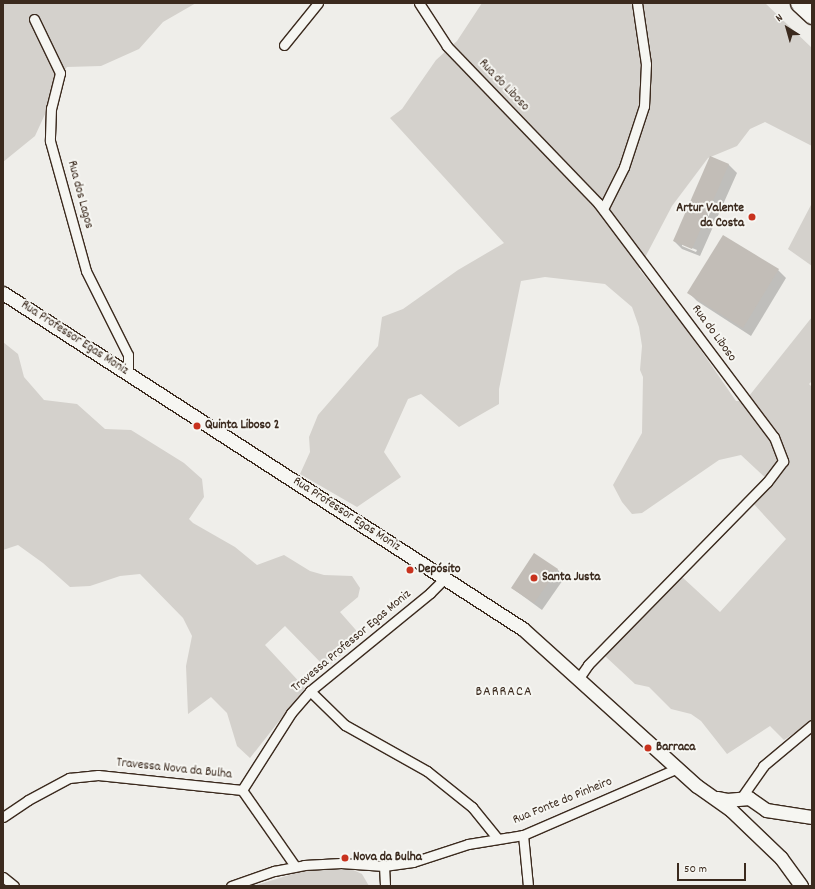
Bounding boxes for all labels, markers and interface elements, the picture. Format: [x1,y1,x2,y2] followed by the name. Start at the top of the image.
[767,8,807,48] north arrow
[773,10,787,26] text: N
[474,57,532,115] street label: Rua do Liboso
[62,159,96,231] street label: Rua dos Lagos
[676,202,744,233] place label: Artur Valente da Costa
[747,212,757,222] marker: Artur Valente da Costa
[17,298,131,380] street label: Rua Professor Egas Moniz
[687,303,739,365] street label: Rua do Liboso
[205,418,279,434] place label: Quinta Liboso 2
[192,421,202,431] marker: Quinta Liboso 2
[289,474,403,556] street label: Rua Professor Egas Moniz
[418,562,461,578] place label: Depósito
[405,565,415,575] marker: Depósito
[542,570,600,586] place label: Santa Justa
[529,573,539,583] marker: Santa Justa
[289,587,415,697] street label: Travessa Professor Egas Moniz
[475,684,533,700] district label: BARRACA
[656,740,695,756] place label: Barraca
[643,743,653,753] marker: Barraca
[115,756,233,784] street label: Travessa Nova da Bulha
[511,775,615,829] street label: Rua Fonte do Pinheiro
[353,850,422,866] place label: Nova da Bulha
[340,853,350,863] marker: Nova da Bulha
[679,855,748,881] scale bar
[684,861,707,878] text: 50 m

